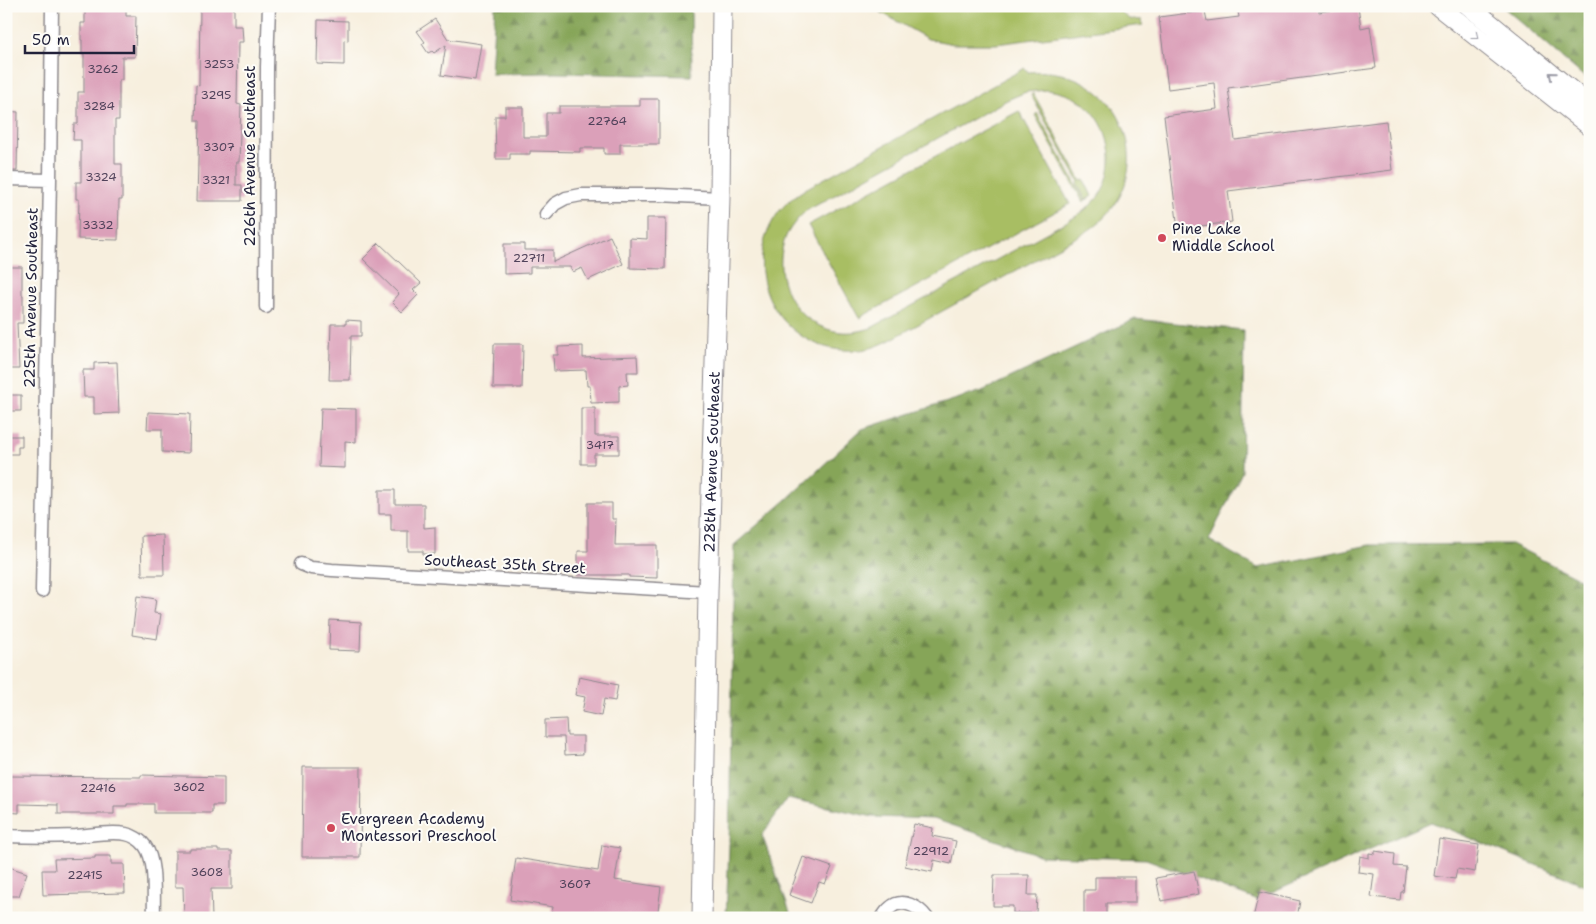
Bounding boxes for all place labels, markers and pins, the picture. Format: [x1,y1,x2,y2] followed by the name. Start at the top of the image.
[1172,219,1275,256] place label: Pine Lake Middle School
[1156,232,1168,244] marker: Pine Lake Middle School
[341,809,497,846] place label: Evergreen Academy Montessori Preschool
[325,822,337,834] marker: Evergreen Academy Montessori Preschool

